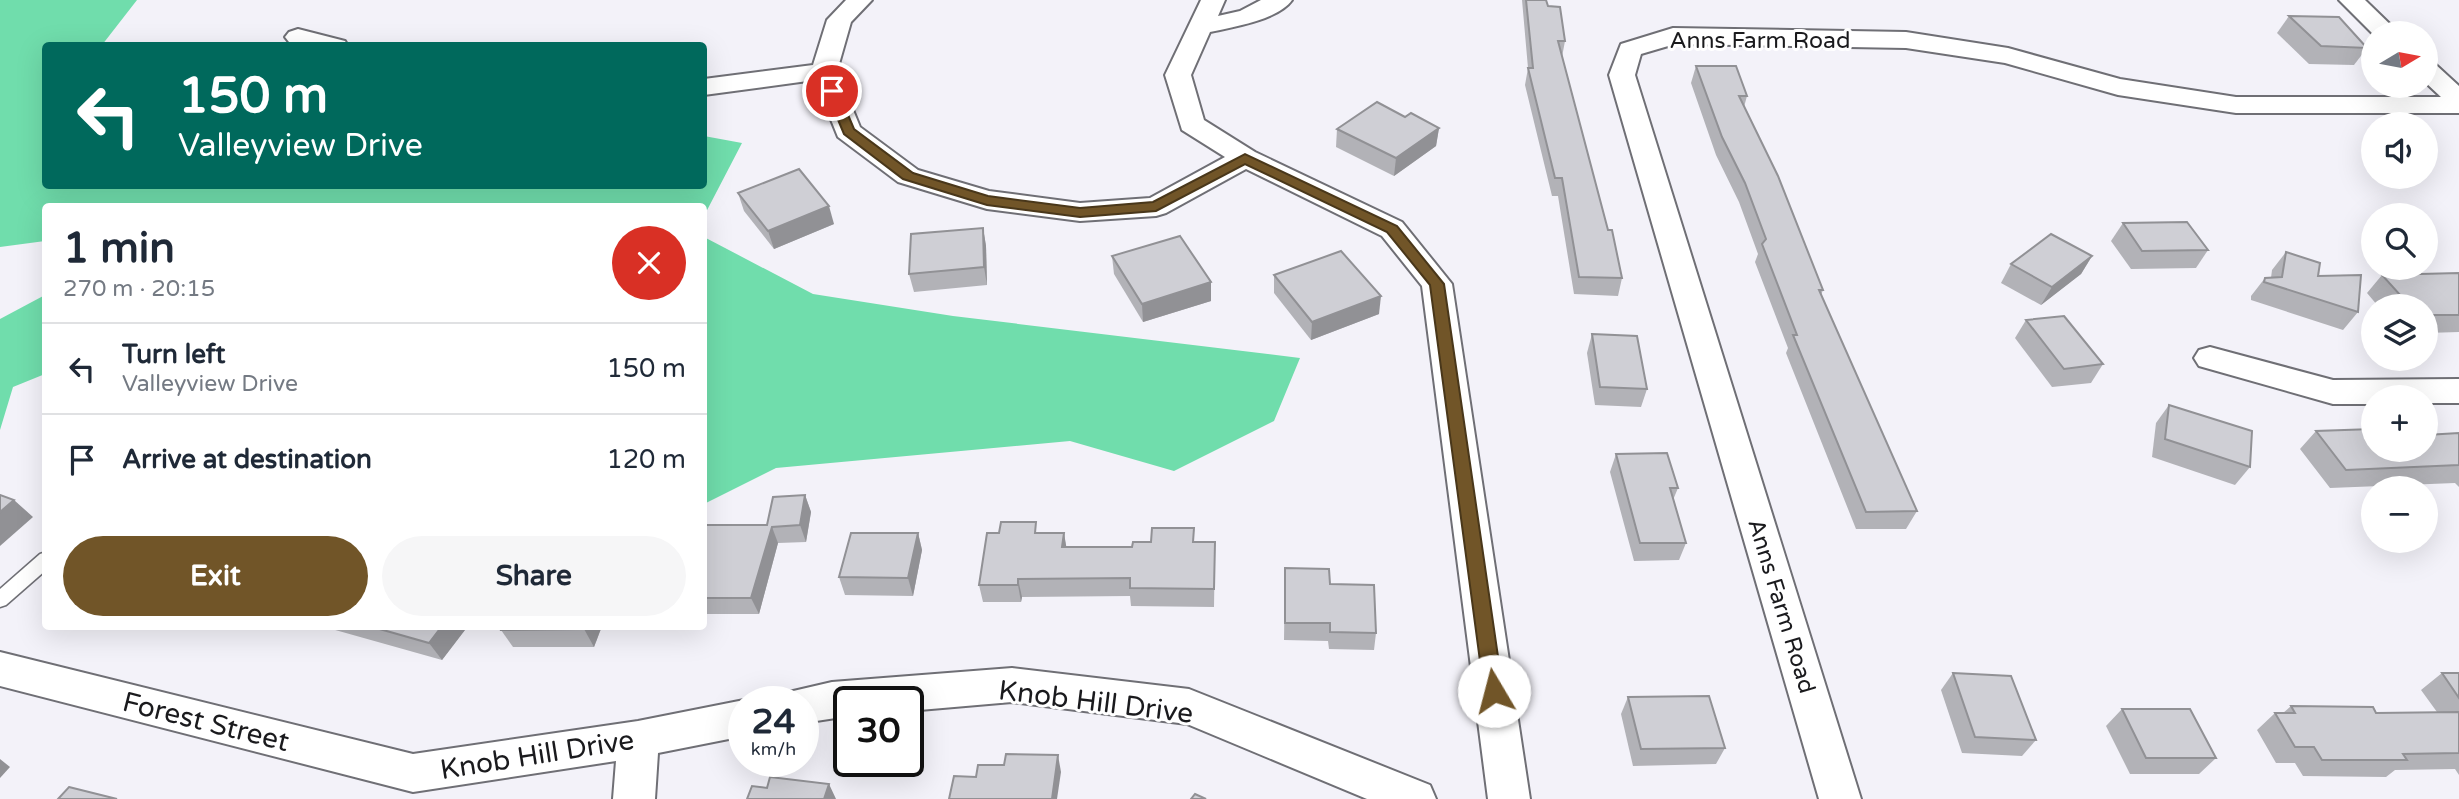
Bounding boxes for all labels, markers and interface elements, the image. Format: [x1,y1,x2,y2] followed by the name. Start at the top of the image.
[2361,21,2438,98] north arrow
[2361,21,2438,553] map controls
[1670,27,1850,55] street label: Anns Farm Road
[802,61,862,121] pin
[178,67,328,126] text: 150 m
[63,70,154,161] icon: left
[813,72,851,110] icon: arrive
[2361,112,2438,189] button: sound
[178,127,423,165] text: Valleyview Drive
[2361,203,2438,280] button: search
[63,223,175,274] text: 1 min
[612,226,686,300] button: close
[63,275,215,303] text: 270 m · 20:15
[2361,294,2438,371] button: layers
[122,339,225,370] text: Turn left
[63,350,101,388] icon: left
[606,353,686,384] text: 150 m
[122,370,298,398] text: Valleyview Drive
[2361,385,2438,462] button: +
[63,441,101,479] icon: arrive
[122,444,372,475] text: Arrive at destination
[606,444,686,475] text: 120 m
[2361,476,2438,553] button: −
[1741,516,1821,697] street label: Anns Farm Road
[63,536,368,616] button: Exit
[382,536,686,616] button: Share
[1457,654,1531,728] position arrow
[997,673,1195,731] street label: Knob Hill Drive
[119,685,293,759] street label: Forest Street
[833,686,924,777] speed limit sign: 30
[752,701,795,743] text: 24
[438,723,637,787] street label: Knob Hill Drive
[751,738,796,760] text: km/h

